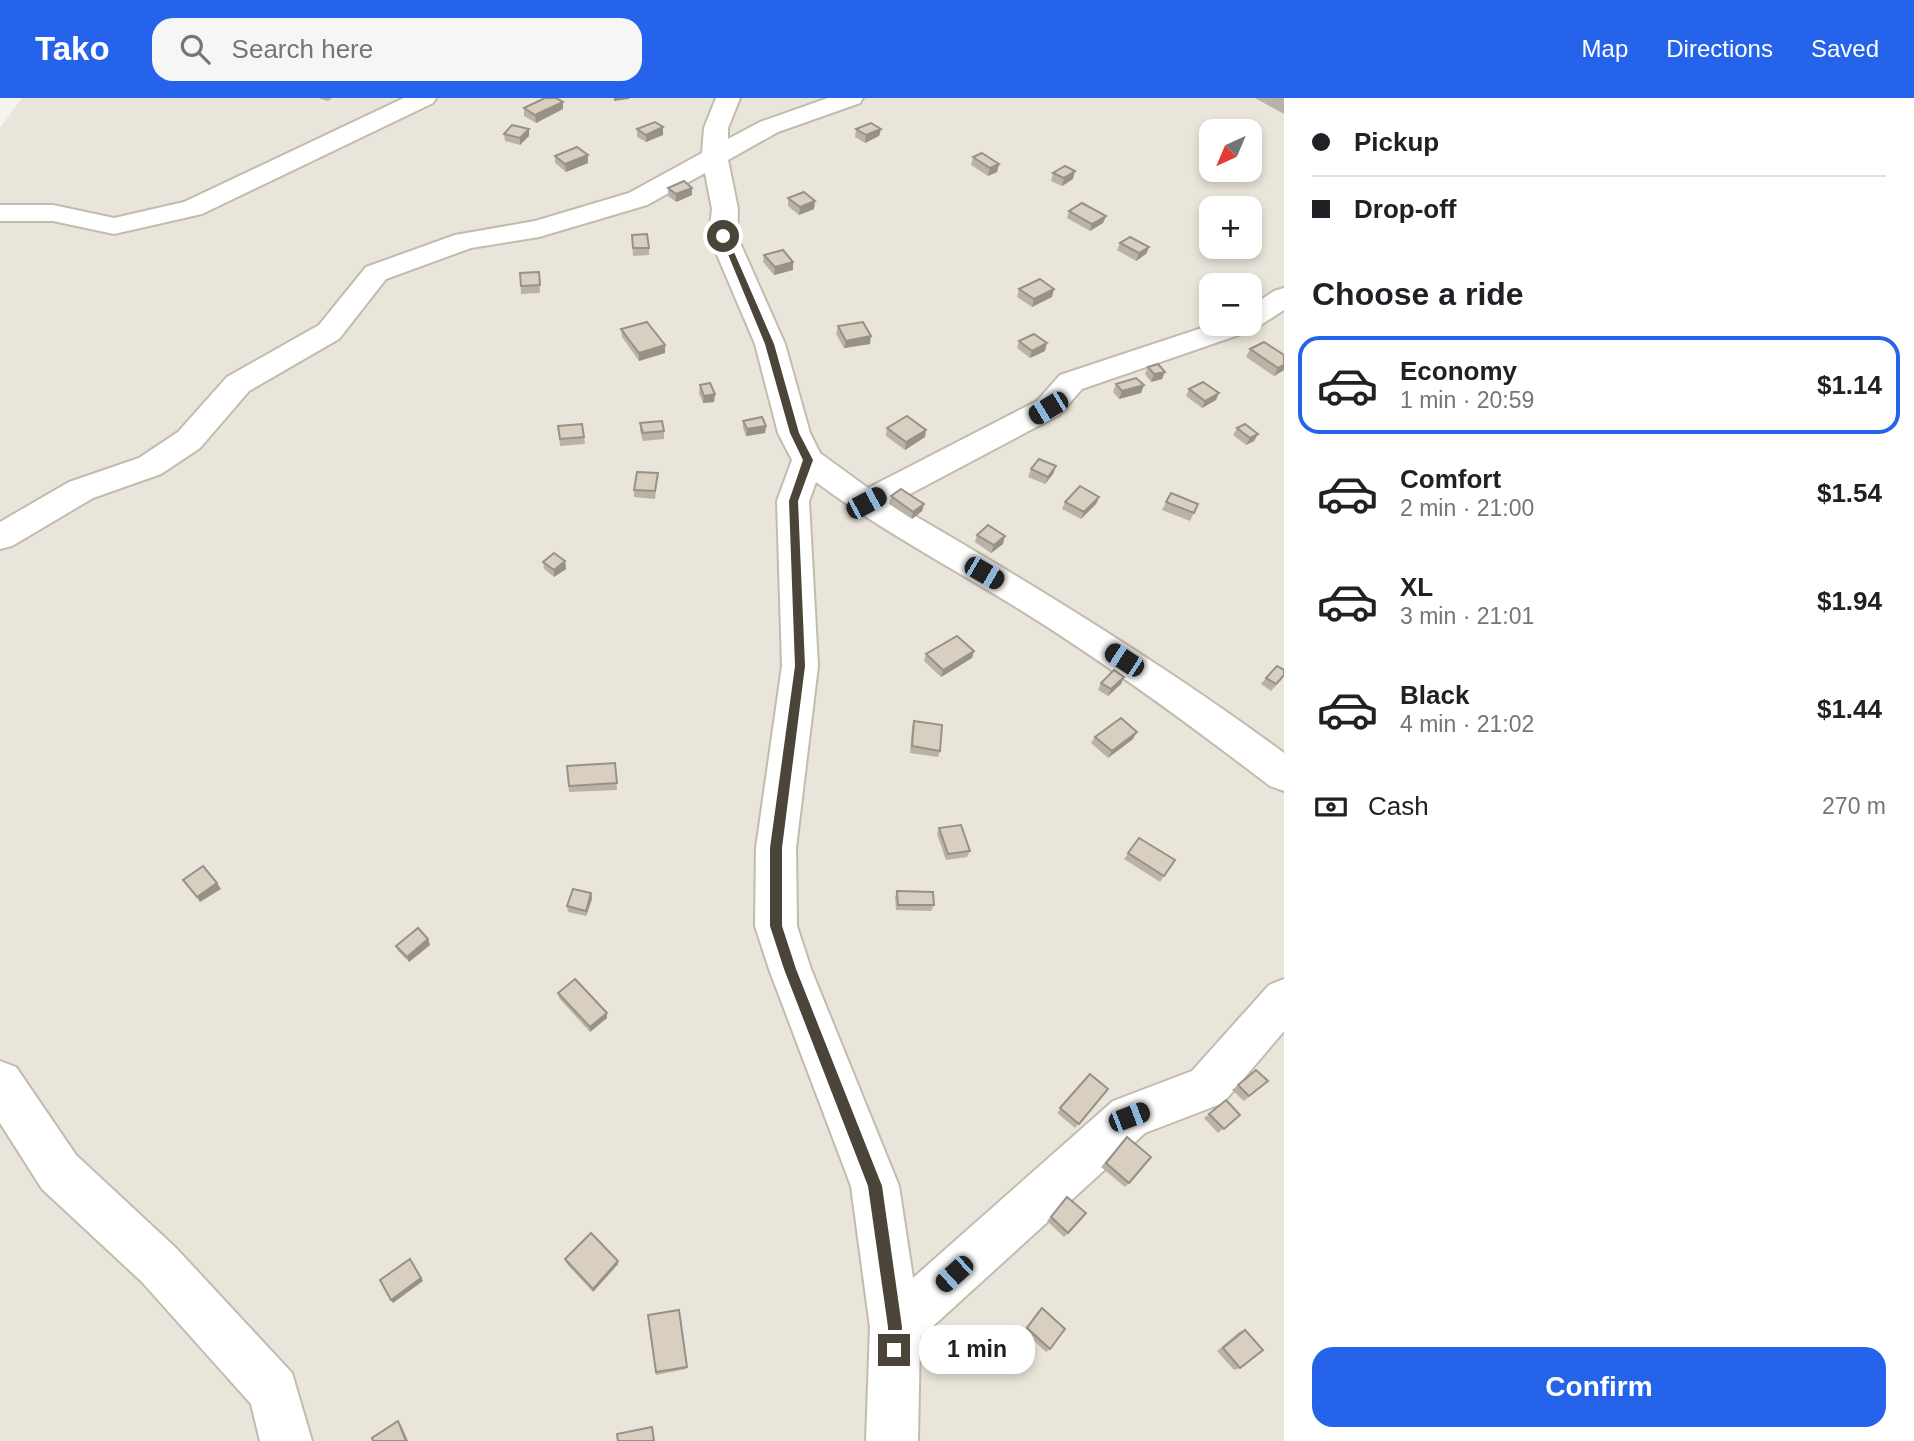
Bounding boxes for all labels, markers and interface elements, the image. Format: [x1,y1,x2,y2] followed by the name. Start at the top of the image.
[152,18,642,81] search box
[35,30,110,67] text: Tako
[176,30,214,68] icon: search
[232,34,373,64] text: Search here
[1582,35,1628,62] text: Map
[1666,35,1773,62] text: Directions
[1811,35,1879,62] text: Saved
[1199,119,1262,182] north arrow
[1199,119,1262,336] map controls
[1354,127,1439,157] text: Pickup
[1354,194,1457,224] text: Drop-off
[1199,196,1262,259] button: +
[707,220,739,252] route start
[1199,273,1262,336] button: −
[1312,276,1524,312] text: Choose a ride
[1316,354,1379,417] icon: car
[1400,356,1517,386] text: Economy
[1817,370,1882,400] text: $1.14
[1400,387,1534,413] text: 1 min · 20:59
[1025,388,1072,428] car
[1316,462,1379,525] icon: car
[1400,464,1501,494] text: Comfort
[1817,478,1882,508] text: $1.54
[843,484,890,522] car
[1400,495,1534,521] text: 2 min · 21:00
[961,553,1008,593] car
[1316,570,1379,633] icon: car
[1400,572,1433,602] text: XL
[1817,586,1882,616] text: $1.94
[1400,603,1534,629] text: 3 min · 21:01
[1101,640,1148,680] car
[1316,678,1379,741] icon: car
[1400,680,1469,710] text: Black
[1817,694,1882,724] text: $1.44
[1400,711,1534,737] text: 4 min · 21:02
[1312,788,1350,826] icon: cash
[1368,791,1429,821] text: Cash
[1822,793,1886,819] text: 270 m
[1106,1100,1153,1134] car
[932,1252,977,1296] car
[918,1326,1034,1374] callout: 1 min
[878,1334,910,1366] route end
[947,1336,1007,1362] text: 1 min
[1312,1347,1886,1427] button: Confirm

